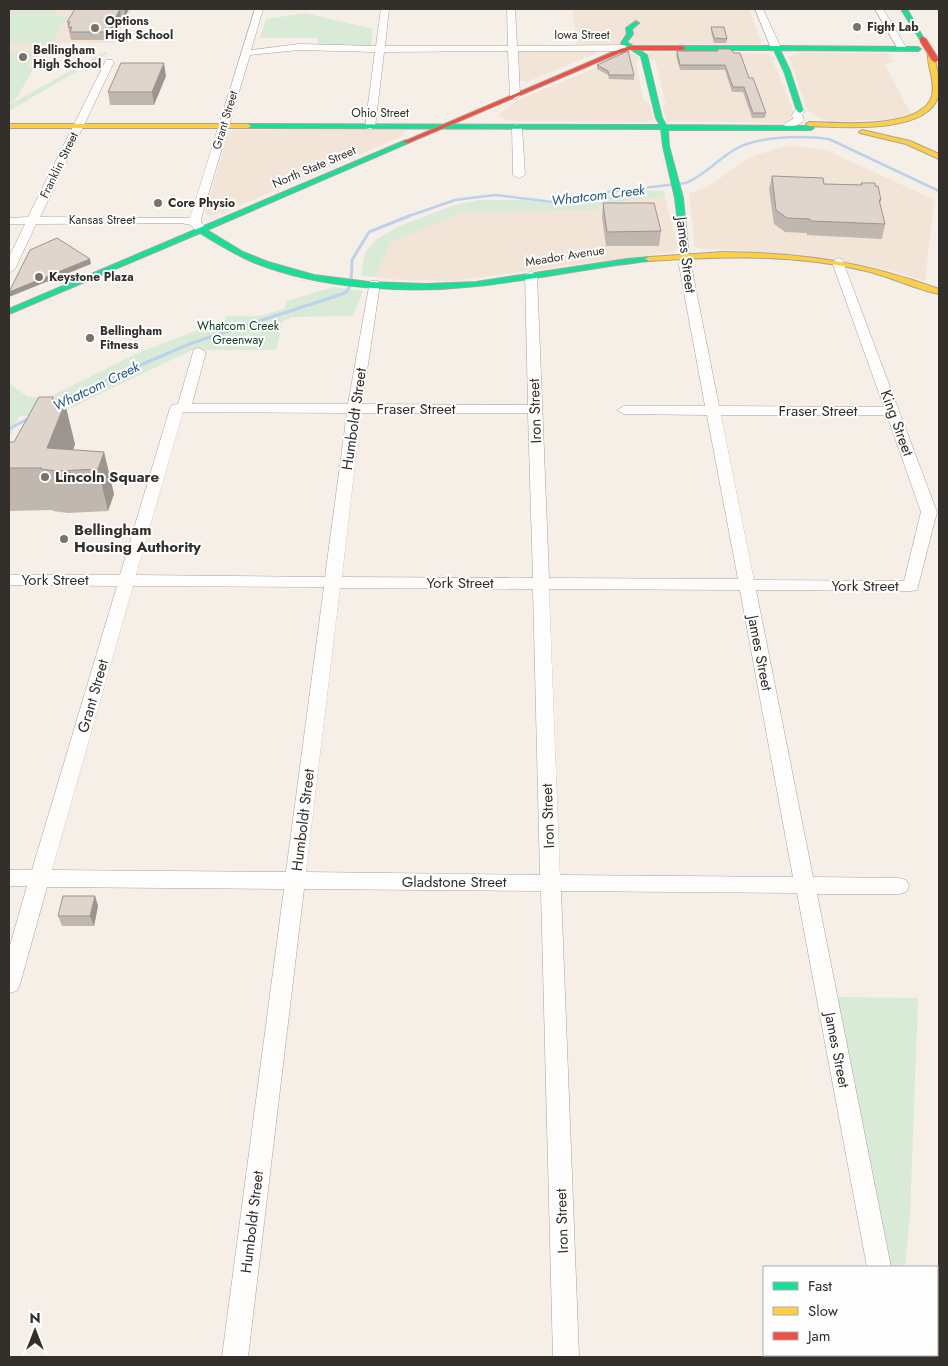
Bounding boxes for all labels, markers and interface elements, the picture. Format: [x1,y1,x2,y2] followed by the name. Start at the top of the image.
[105,12,173,44] place label: Options High School
[867,18,919,36] place label: Fight Lab
[851,21,863,33] marker: Fight Lab
[89,22,101,34] marker: Options High School
[554,26,610,44] street label: Iowa Street
[33,41,101,73] place label: Bellingham High School
[17,51,29,63] marker: Bellingham High School
[208,88,242,152] street label: Grant Street
[351,104,409,122] street label: Ohio Street
[35,129,83,201] street label: Franklin Street
[269,141,359,193] street label: North State Street
[550,179,647,211] water label: Whatcom Creek
[168,194,235,212] place label: Core Physio
[152,197,164,209] marker: Core Physio
[69,211,135,229] street label: Kansas Street
[670,214,702,295] street label: James Street
[524,241,606,271] street label: Meador Avenue
[49,268,134,286] place label: Keystone Plaza
[33,271,45,283] marker: Keystone Plaza
[197,317,280,349] park label: Whatcom Creek Greenway
[100,322,162,354] place label: Bellingham Fitness
[84,332,96,344] marker: Bellingham Fitness
[49,356,144,416] water label: Whatcom Creek
[336,366,372,471] street label: Humboldt Street
[523,378,547,444] street label: Iron Street
[875,387,919,460] street label: King Street
[377,398,456,420] street label: Fraser Street
[779,400,858,422] street label: Fraser Street
[55,466,159,488] place label: Lincoln Square
[39,471,51,483] marker: Lincoln Square
[74,519,201,558] place label: Bellingham Housing Authority
[58,533,70,545] marker: Bellingham Housing Authority
[21,569,89,591] street label: York Street
[426,572,494,594] street label: York Street
[831,575,899,597] street label: York Street
[742,611,778,693] street label: James Street
[72,656,114,735] street label: Grant Street
[286,767,320,872] street label: Humboldt Street
[536,783,560,849] street label: Iron Street
[402,871,507,893] street label: Gladstone Street
[819,1008,855,1090] street label: James Street
[235,1169,269,1274] street label: Humboldt Street
[550,1188,574,1254] street label: Iron Street
[763,1266,938,1356] legend
[808,1275,832,1297] text: Fast
[808,1300,839,1322] text: Slow
[10,1306,60,1356] north arrow
[29,1308,41,1328] text: N
[806,1325,831,1347] text: Jam

